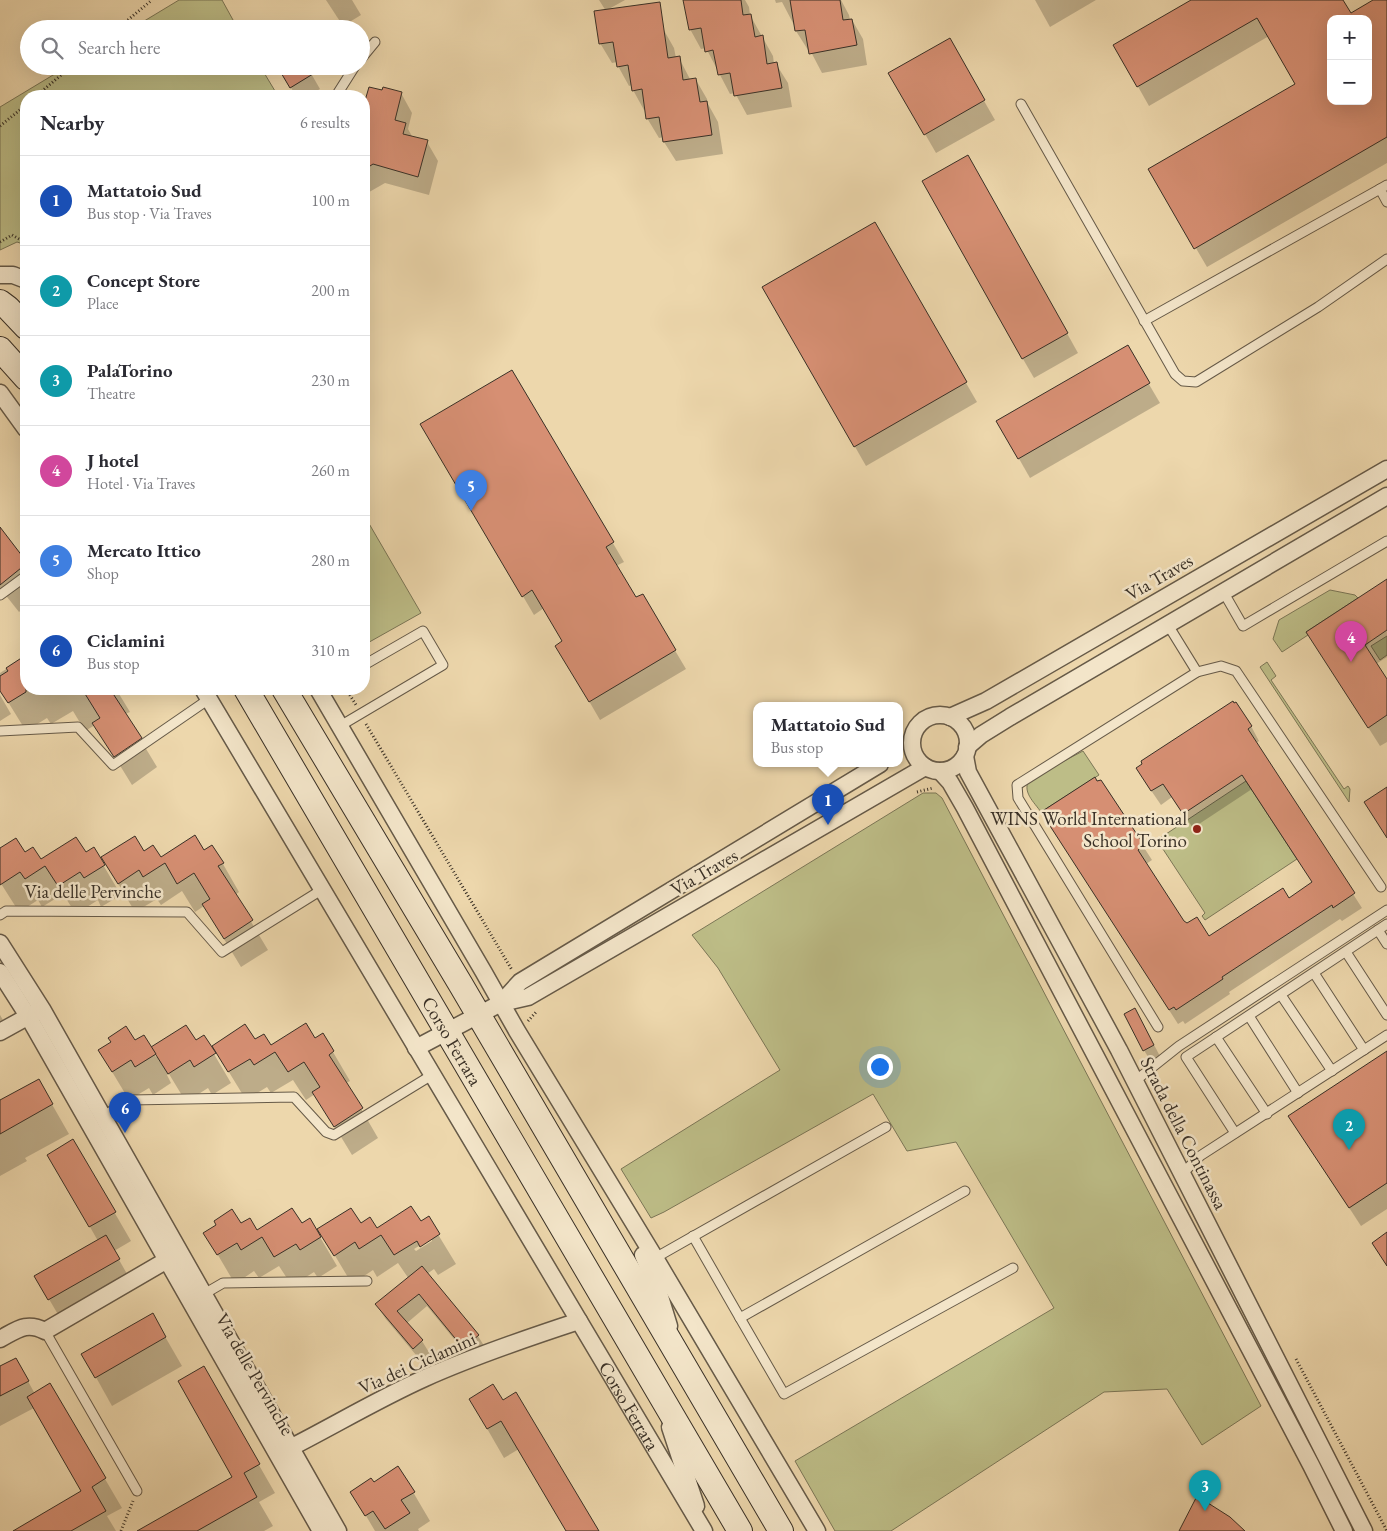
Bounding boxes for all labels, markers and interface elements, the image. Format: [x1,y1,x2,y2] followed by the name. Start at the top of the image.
[1327,15,1372,105] map controls
[1327,15,1372,60] button: +
[20,20,370,75] search box
[38,34,66,62] icon: search
[78,35,160,60] text: Search here
[1327,60,1372,105] button: −
[40,109,104,136] text: Nearby
[300,112,350,133] text: 6 results
[87,178,202,203] text: Mattatoio Sud
[52,190,60,211] text: 1
[311,190,350,211] text: 100 m
[87,203,212,224] text: Bus stop · Via Traves
[87,268,200,293] text: Concept Store
[52,280,60,301] text: 2
[311,280,350,301] text: 200 m
[87,293,119,314] text: Place
[87,358,173,383] text: PalaTorino
[52,370,60,391] text: 3
[311,370,350,391] text: 230 m
[87,383,135,404] text: Theatre
[87,448,139,473] text: J hotel
[52,460,60,481] text: 4
[311,460,350,481] text: 260 m
[455,470,487,511] pin: 5
[87,473,195,494] text: Hotel · Via Traves
[87,538,201,563] text: Mercato Ittico
[1121,548,1197,606] street label: Via Traves
[52,550,60,571] text: 5
[311,550,350,571] text: 280 m
[87,563,119,584] text: Shop
[1335,621,1367,662] pin: 4
[87,628,165,653] text: Ciclamini
[52,640,60,661] text: 6
[311,640,350,661] text: 310 m
[87,653,140,674] text: Bus stop
[753,702,903,767] popup
[771,712,885,737] text: Mattatoio Sud
[771,737,823,758] text: Bus stop
[812,784,844,825] pin: 1
[990,806,1187,853] place label: WINS World International School Torino
[1191,823,1203,835] marker: WINS World International School Torino
[666,843,742,901] street label: Via Traves
[24,879,162,904] street label: Via delle Pervinche
[417,992,489,1090] street label: Corso Ferrara
[1135,1052,1234,1214] street label: Strada della Continassa
[867,1054,893,1080] your location
[109,1092,141,1133] pin: 6
[1333,1109,1365,1150] pin: 2
[210,1308,300,1440] street label: Via delle Pervinche
[354,1326,480,1400] street label: Via dei Ciclamini
[593,1357,666,1455] street label: Corso Ferrara
[1189,1470,1221,1511] pin: 3

